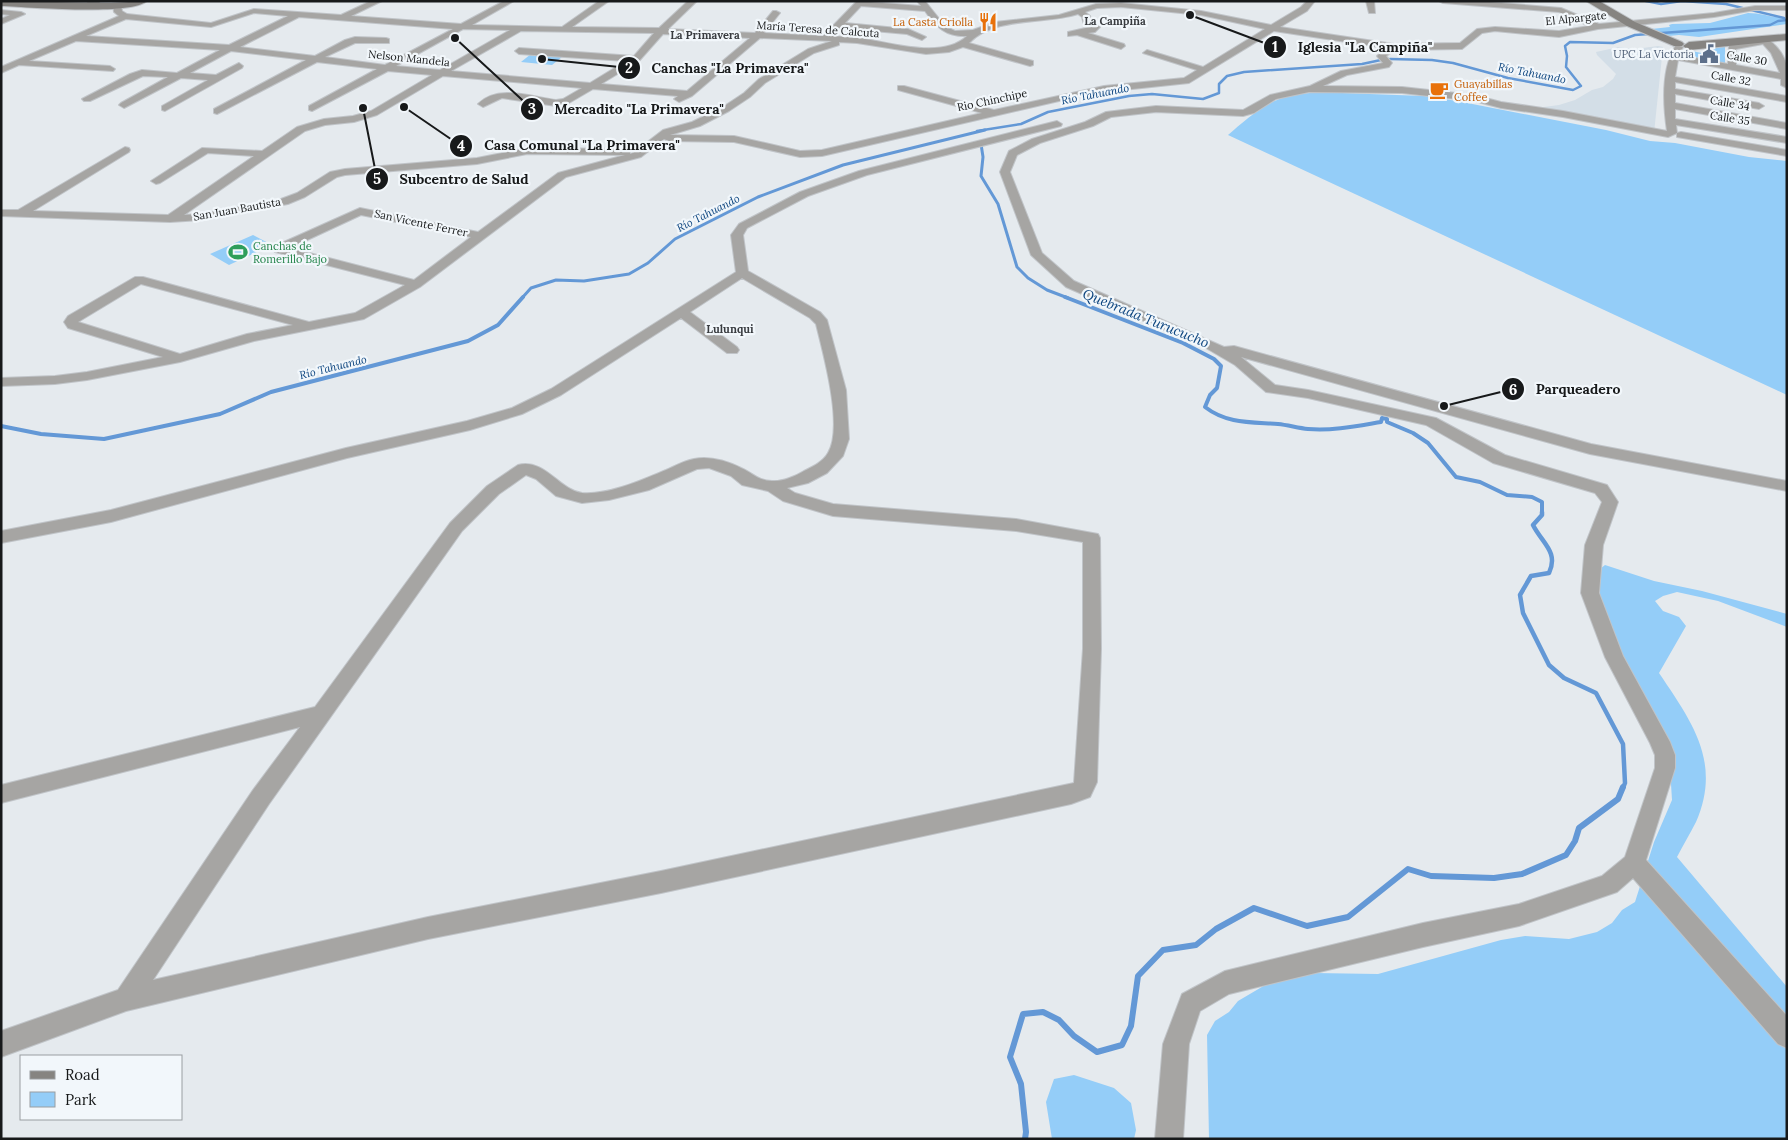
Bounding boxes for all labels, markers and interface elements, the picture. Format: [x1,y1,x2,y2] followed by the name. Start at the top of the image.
[1545,8,1607,28] street label: El Alpargate
[977,11,999,33] restaurant icon: La Casta Criolla
[1084,14,1146,28] district label: La Campiña
[893,15,973,29] place label: La Casta Criolla
[756,18,880,40] street label: María Teresa de Calcuta
[670,28,740,42] district label: La Primavera
[1263,33,1442,62] callout: Iglesia "La Campiña"
[1272,37,1278,56] text: 1
[1298,38,1432,56] text: Iglesia "La Campiña"
[1698,43,1720,65] public building icon: UPC La Victoria
[368,47,451,69] street label: Nelson Mandela
[1613,47,1694,61] place label: UPC La Victoria
[1726,48,1769,68] street label: Calle 30
[616,53,818,82] callout: Canchas "La Primavera"
[625,58,633,77] text: 2
[651,59,809,77] text: Canchas "La Primavera"
[1497,60,1567,86] water label: Río Tahuando
[1710,68,1752,88] street label: Calle 32
[1454,77,1512,104] place label: Guayabillas Coffee
[1428,79,1450,101] cafe icon: Guayabillas Coffee
[1060,81,1130,107] water label: Río Tahuando
[956,86,1028,114] street label: Rio Chinchipe
[1709,93,1751,113] street label: Calle 34
[520,94,734,123] callout: Mercadito "La Primavera"
[528,99,536,118] text: 3
[554,100,724,118] text: Mercadito "La Primavera"
[1709,108,1751,128] street label: Calle 35
[449,131,690,160] callout: Casa Comunal "La Primavera"
[457,136,465,155] text: 4
[484,136,680,154] text: Casa Comunal "La Primavera"
[364,165,539,194] callout: Subcentro de Salud
[373,169,381,188] text: 5
[399,170,529,188] text: Subcentro de Salud
[674,191,742,235] water label: Río Tahuando
[192,194,282,224] street label: San Juan Bautista
[373,206,469,240] street label: San Vicente Ferrer
[253,239,327,266] place label: Canchas de Romerillo Bajo
[227,241,249,263] sports icon: Canchas de Romerillo Bajo
[1080,284,1212,352] water label: Quebrada Turucucho
[706,322,754,336] district label: Lulunqui
[298,352,368,382] water label: Río Tahuando
[1500,375,1630,404] callout: Parqueadero
[1509,380,1517,399] text: 6
[1536,380,1620,398] text: Parqueadero
[20,1055,182,1120] legend
[65,1065,100,1084] text: Road
[65,1090,96,1109] text: Park

